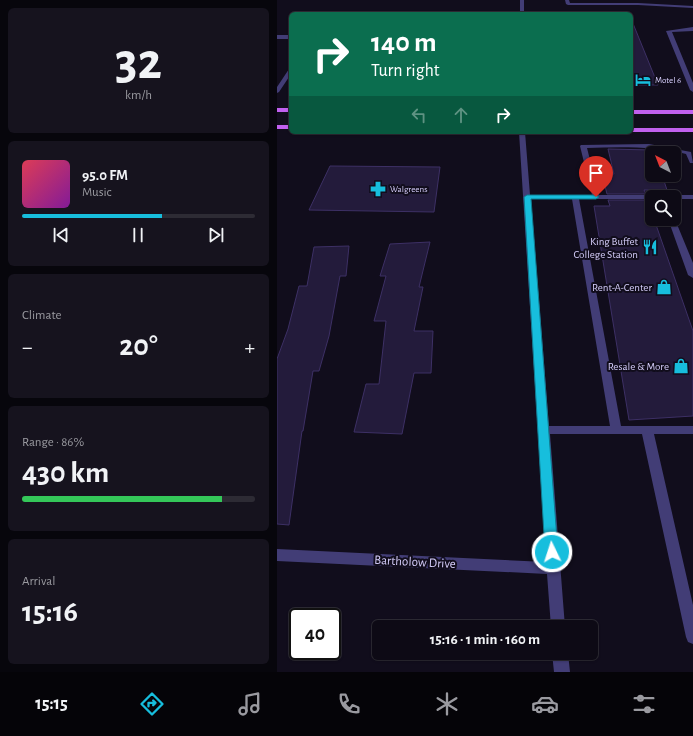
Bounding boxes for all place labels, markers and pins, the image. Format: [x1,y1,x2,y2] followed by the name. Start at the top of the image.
[634,71,652,89] hotel icon: Motel 6
[655,76,681,85] place label: Motel 6
[579,156,613,197] pin
[369,180,387,198] pharmacy icon: Walgreens
[390,185,428,194] place label: Walgreens
[574,236,638,260] place label: King Buffet College Station
[641,238,659,256] restaurant icon: King Buffet College Station
[655,278,673,296] shop icon: Rent-A-Center
[592,282,652,293] place label: Rent-A-Center
[672,357,690,375] shop icon: Resale & More
[608,361,669,372] place label: Resale & More

